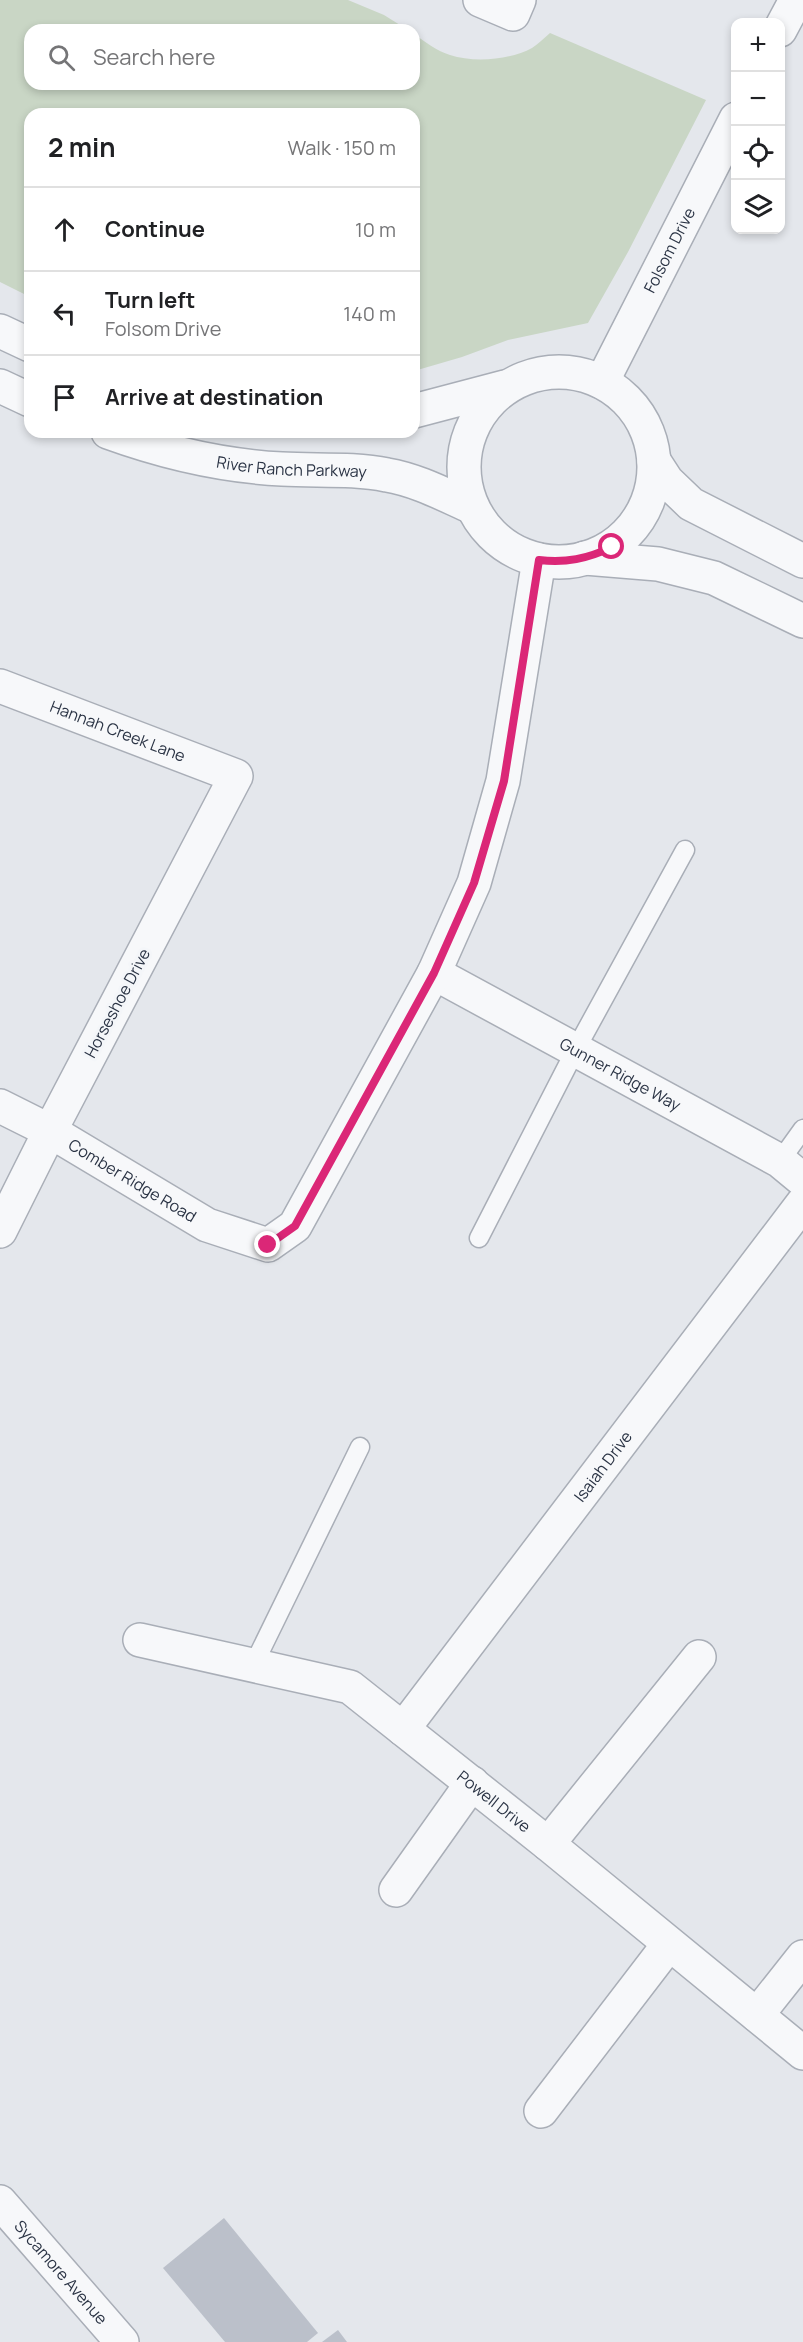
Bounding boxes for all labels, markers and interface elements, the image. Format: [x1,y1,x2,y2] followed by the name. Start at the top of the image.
[731,18,785,234] map controls
[731,18,785,72] button: +
[24,24,420,90] search box
[45,41,78,74] icon: search
[93,42,215,72] text: Search here
[731,72,785,126] button: −
[731,126,785,180] button: locate
[48,129,116,165] text: 2 min
[287,134,396,161] text: Walk · 150 m
[731,180,785,234] button: layers
[638,204,700,297] street label: Folsom Drive
[48,213,81,246] icon: ahead
[105,214,205,244] text: Continue
[355,216,396,243] text: 10 m
[105,285,195,315] text: Turn left
[48,297,81,330] icon: left
[343,300,396,327] text: 140 m
[105,315,221,342] text: Folsom Drive
[48,381,81,414] icon: arrive
[105,382,323,412] text: Arrive at destination
[215,451,368,483] street label: River Ranch Parkway
[598,533,624,559] route start
[47,695,189,767] street label: Hannah Creek Lane
[79,944,155,1062] street label: Horseshoe Drive
[556,1032,685,1116] street label: Gunner Ridge Way
[64,1134,201,1227] street label: Comber Ridge Road
[254,1231,280,1257] route end
[569,1426,637,1506] street label: Isaiah Drive
[453,1765,535,1837] street label: Powell Drive
[10,2215,113,2329] street label: Sycamore Avenue

